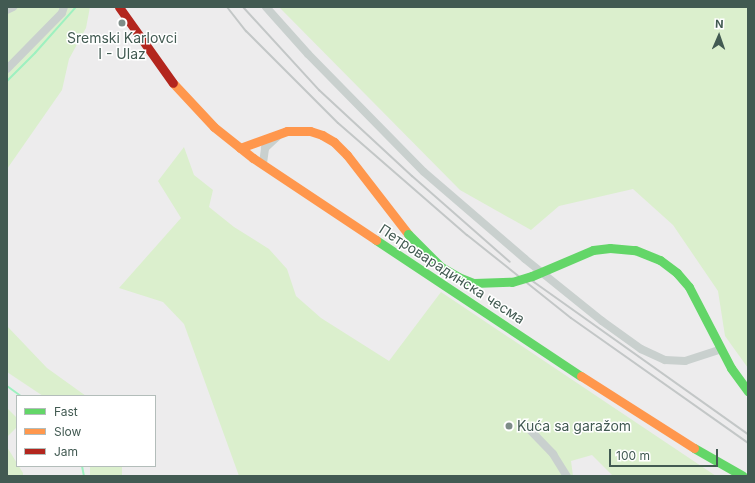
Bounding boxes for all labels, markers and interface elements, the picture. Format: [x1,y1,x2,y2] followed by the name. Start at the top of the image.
[699,16,739,56] north arrow
[715,17,724,31] text: N
[117,18,127,28] marker: Sremski Karlovci I - Ulaz
[67,30,177,62] place label: Sremski Karlovci I - Ulaz
[376,221,528,327] street label: Петроварадинска чесма
[16,395,156,467] legend
[54,404,78,419] text: Fast
[517,418,631,434] place label: Kuća sa garažom
[504,421,514,431] marker: Kuća sa garažom
[54,424,81,439] text: Slow
[611,441,720,467] scale bar
[54,444,78,459] text: Jam
[616,448,650,463] text: 100 m

